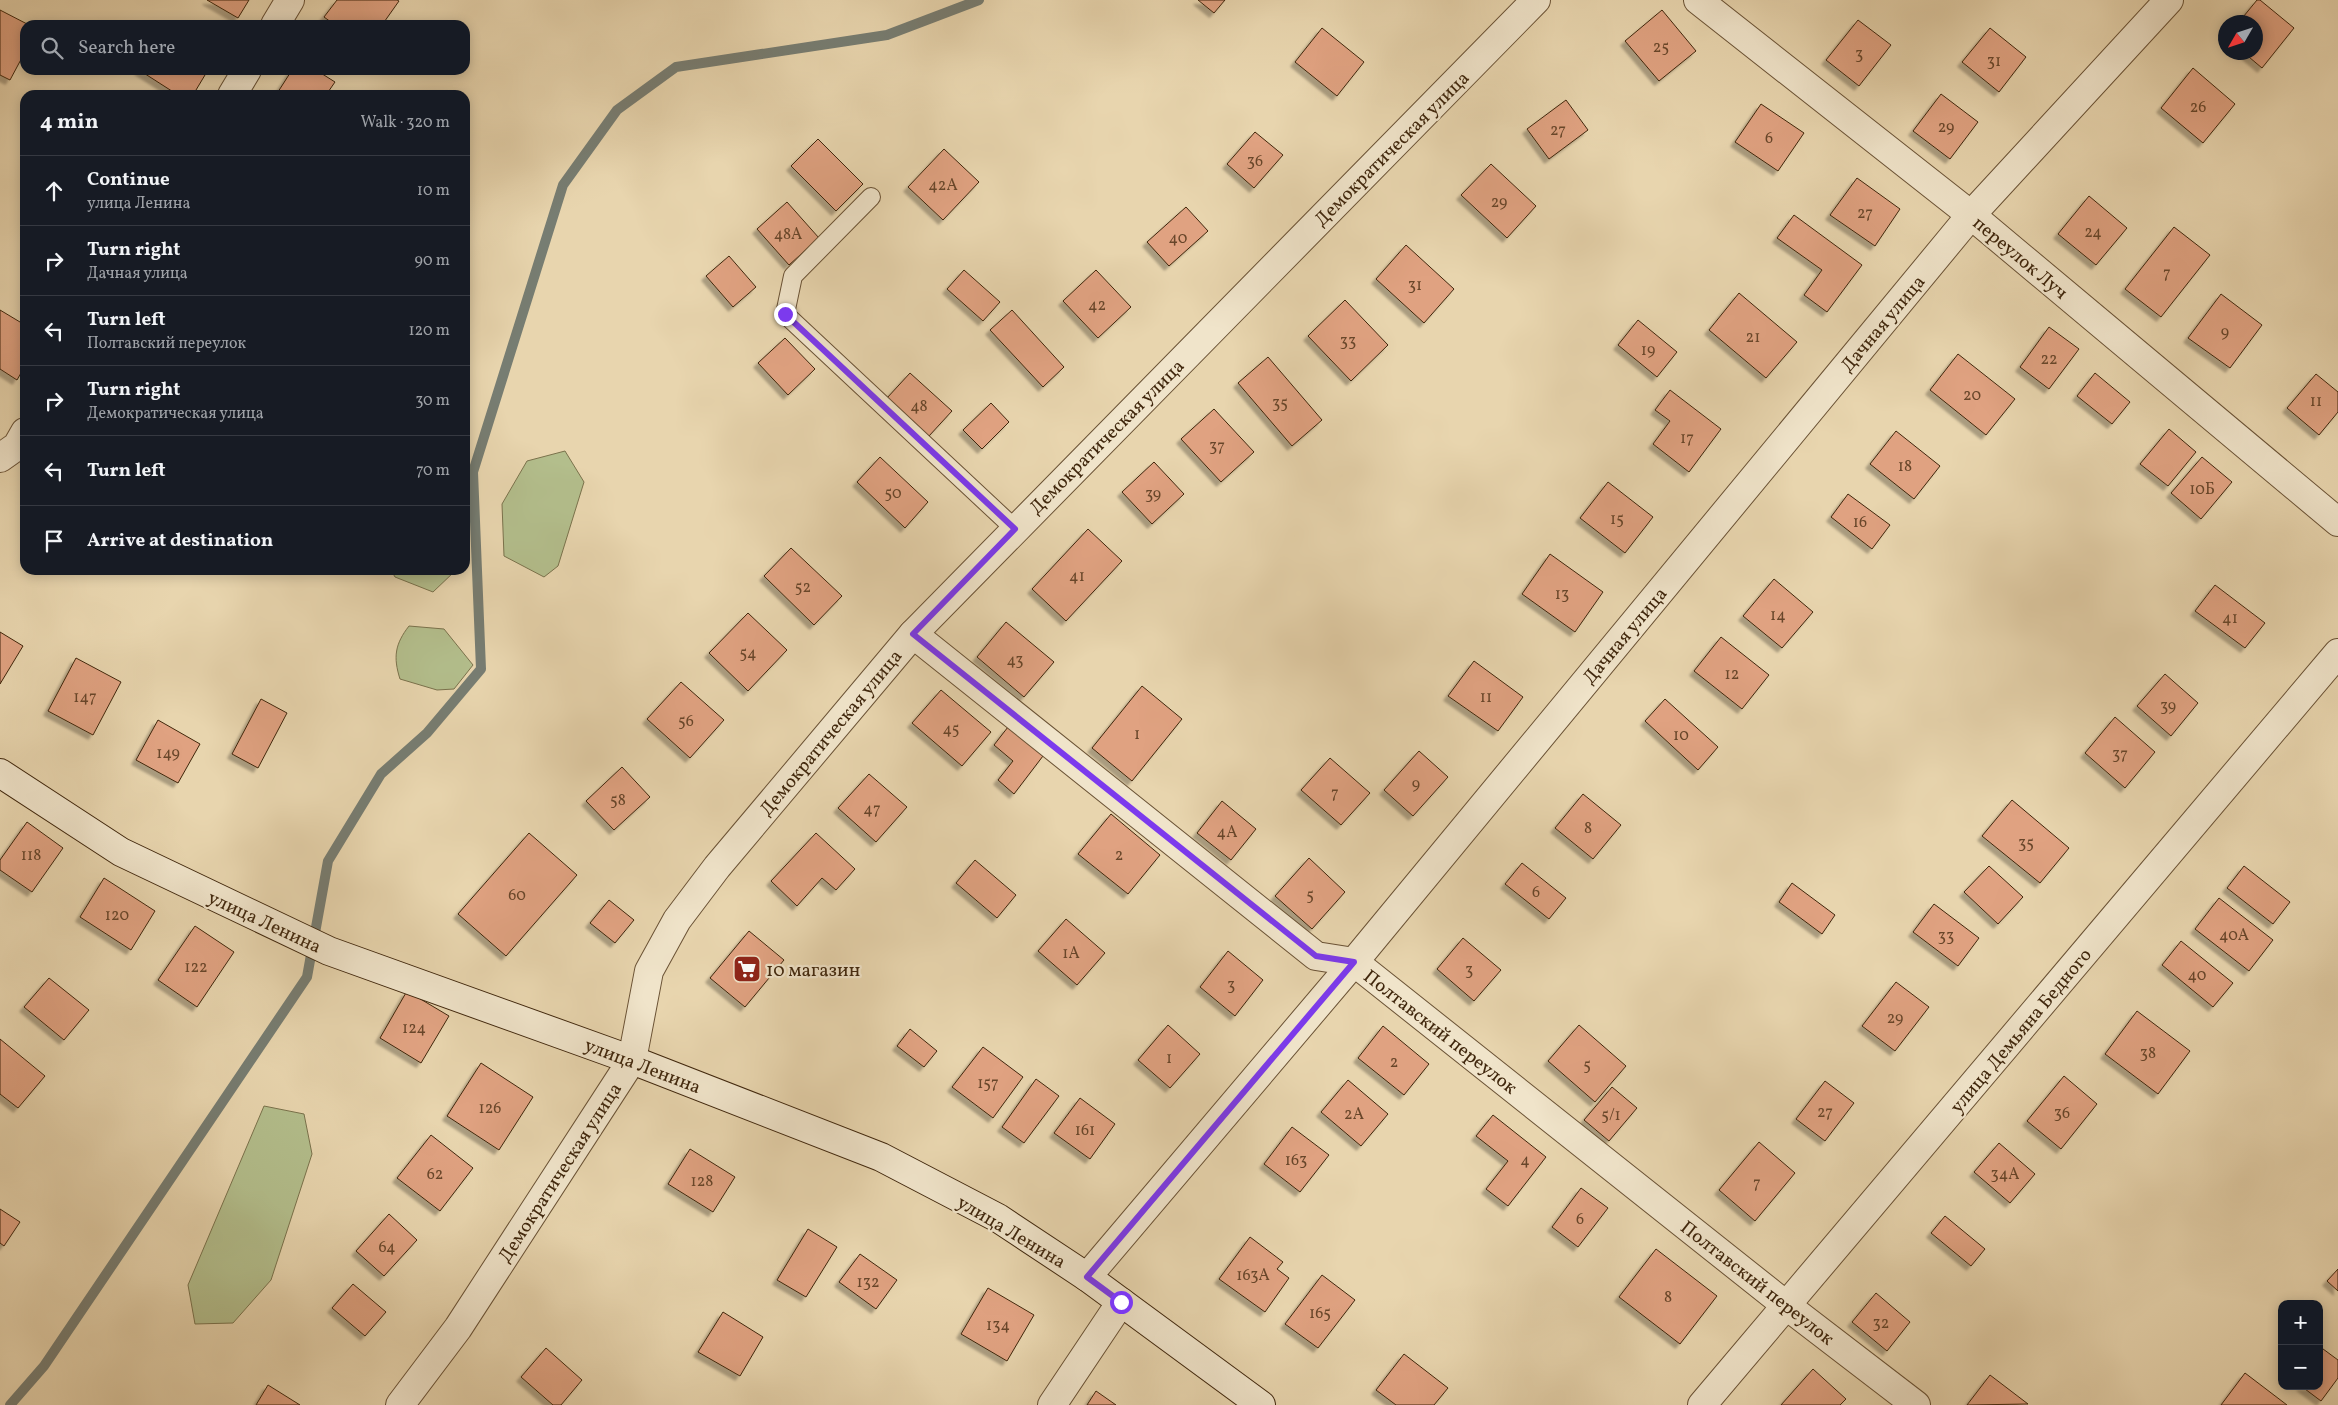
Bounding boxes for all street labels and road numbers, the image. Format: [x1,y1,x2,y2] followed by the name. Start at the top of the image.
[1309,66,1476,233] street label: Демократическая улица
[1967,211,2073,306] street label: переулок Луч
[1835,270,1932,379] street label: Дачная улица
[1024,354,1191,521] street label: Демократическая улица
[1577,582,1674,691] street label: Дачная улица
[754,645,909,822] street label: Демократическая улица
[203,885,325,961] street label: улица Ленина
[1945,943,2098,1119] street label: улица Демьяна Бедного
[1357,964,1522,1101] street label: Полтавский переулок
[580,1033,704,1101] street label: улица Ленина
[493,1078,629,1268] street label: Демократическая улица
[952,1190,1070,1275] street label: улица Ленина
[1674,1215,1839,1352] street label: Полтавский переулок

